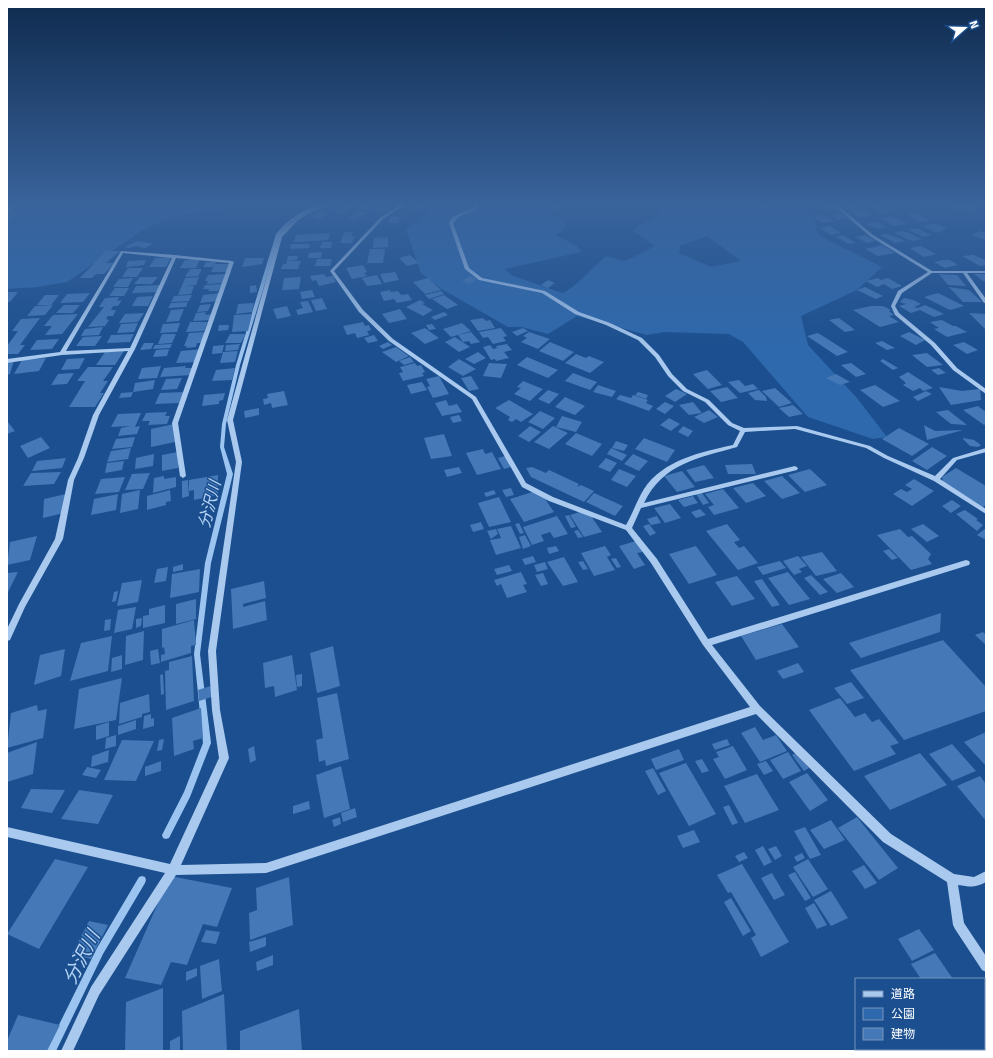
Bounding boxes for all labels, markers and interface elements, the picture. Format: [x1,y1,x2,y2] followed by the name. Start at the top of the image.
[945,8,985,48] north arrow
[967,19,981,31] text: N
[194,477,226,530] water label: 分沢川
[58,925,106,988] water label: 分沢川
[855,978,985,1050] legend
[891,987,915,1002] text: 道路
[891,1007,915,1022] text: 公園
[891,1027,915,1042] text: 建物

